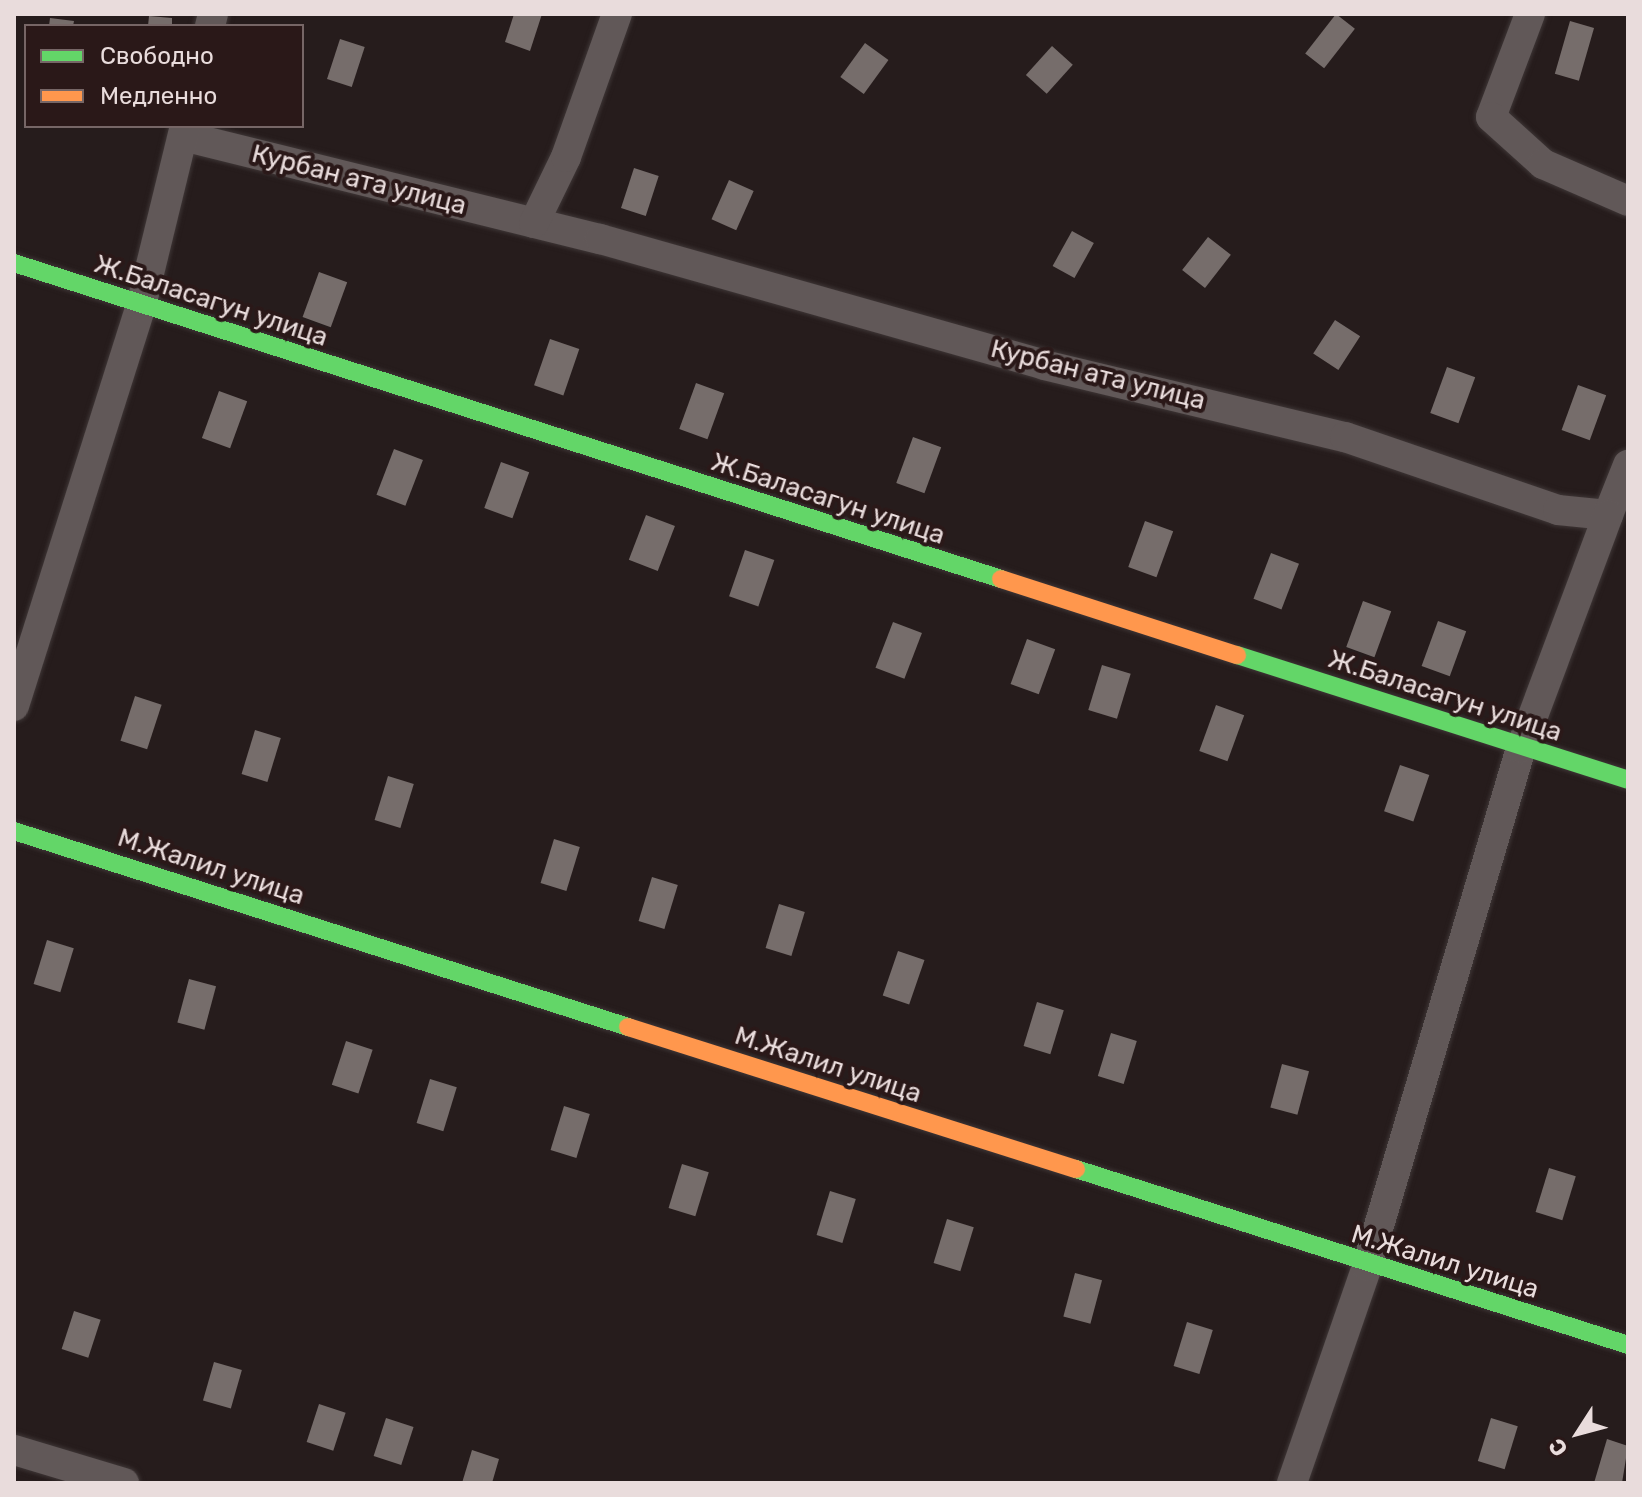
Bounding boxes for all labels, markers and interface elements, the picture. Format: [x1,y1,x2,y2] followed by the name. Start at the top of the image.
[24,24,304,128] legend
[100,42,214,70] text: Свободно
[100,82,217,110] text: Медленно
[249,138,469,222] street label: Курбан ата улица
[90,249,332,353] street label: Ж.Баласагун улица
[988,333,1208,417] street label: Курбан ата улица
[707,447,949,551] street label: Ж.Баласагун улица
[1324,644,1566,748] street label: Ж.Баласагун улица
[114,822,308,912] street label: М.Жалил улица
[731,1020,925,1110] street label: М.Жалил улица
[1348,1219,1542,1305] street label: М.Жалил улица
[1538,1393,1618,1473] north arrow
[1543,1433,1574,1462] text: С

